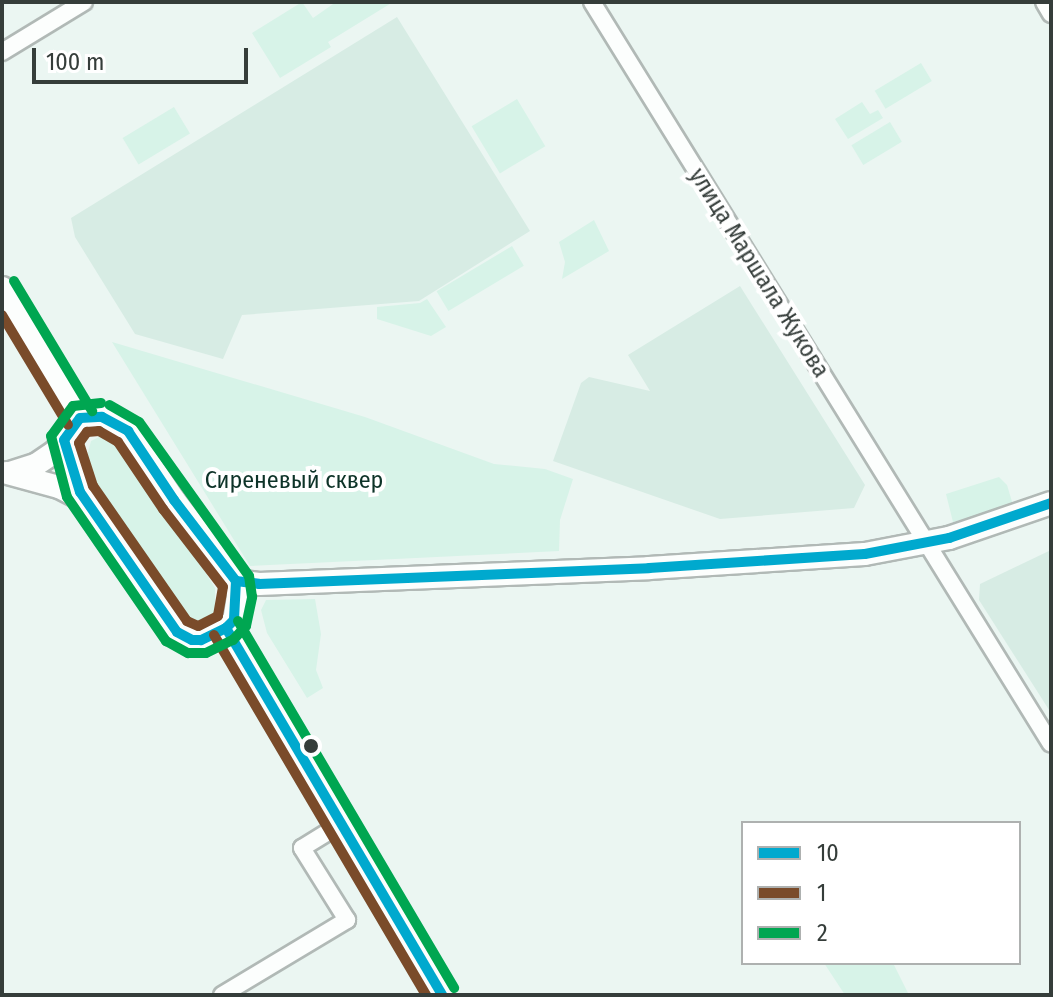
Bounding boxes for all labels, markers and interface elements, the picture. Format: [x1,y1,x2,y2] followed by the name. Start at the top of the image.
[36,32,252,82] scale bar
[46,48,104,76] text: 100 m
[683,163,835,383] street label: улица Маршала Жукова
[205,467,383,495] park label: Сиреневый сквер
[303,738,319,754] unlabelled marker
[741,821,1021,965] legend
[817,839,839,867] text: 10
[817,879,826,907] text: 1
[817,919,828,947] text: 2

